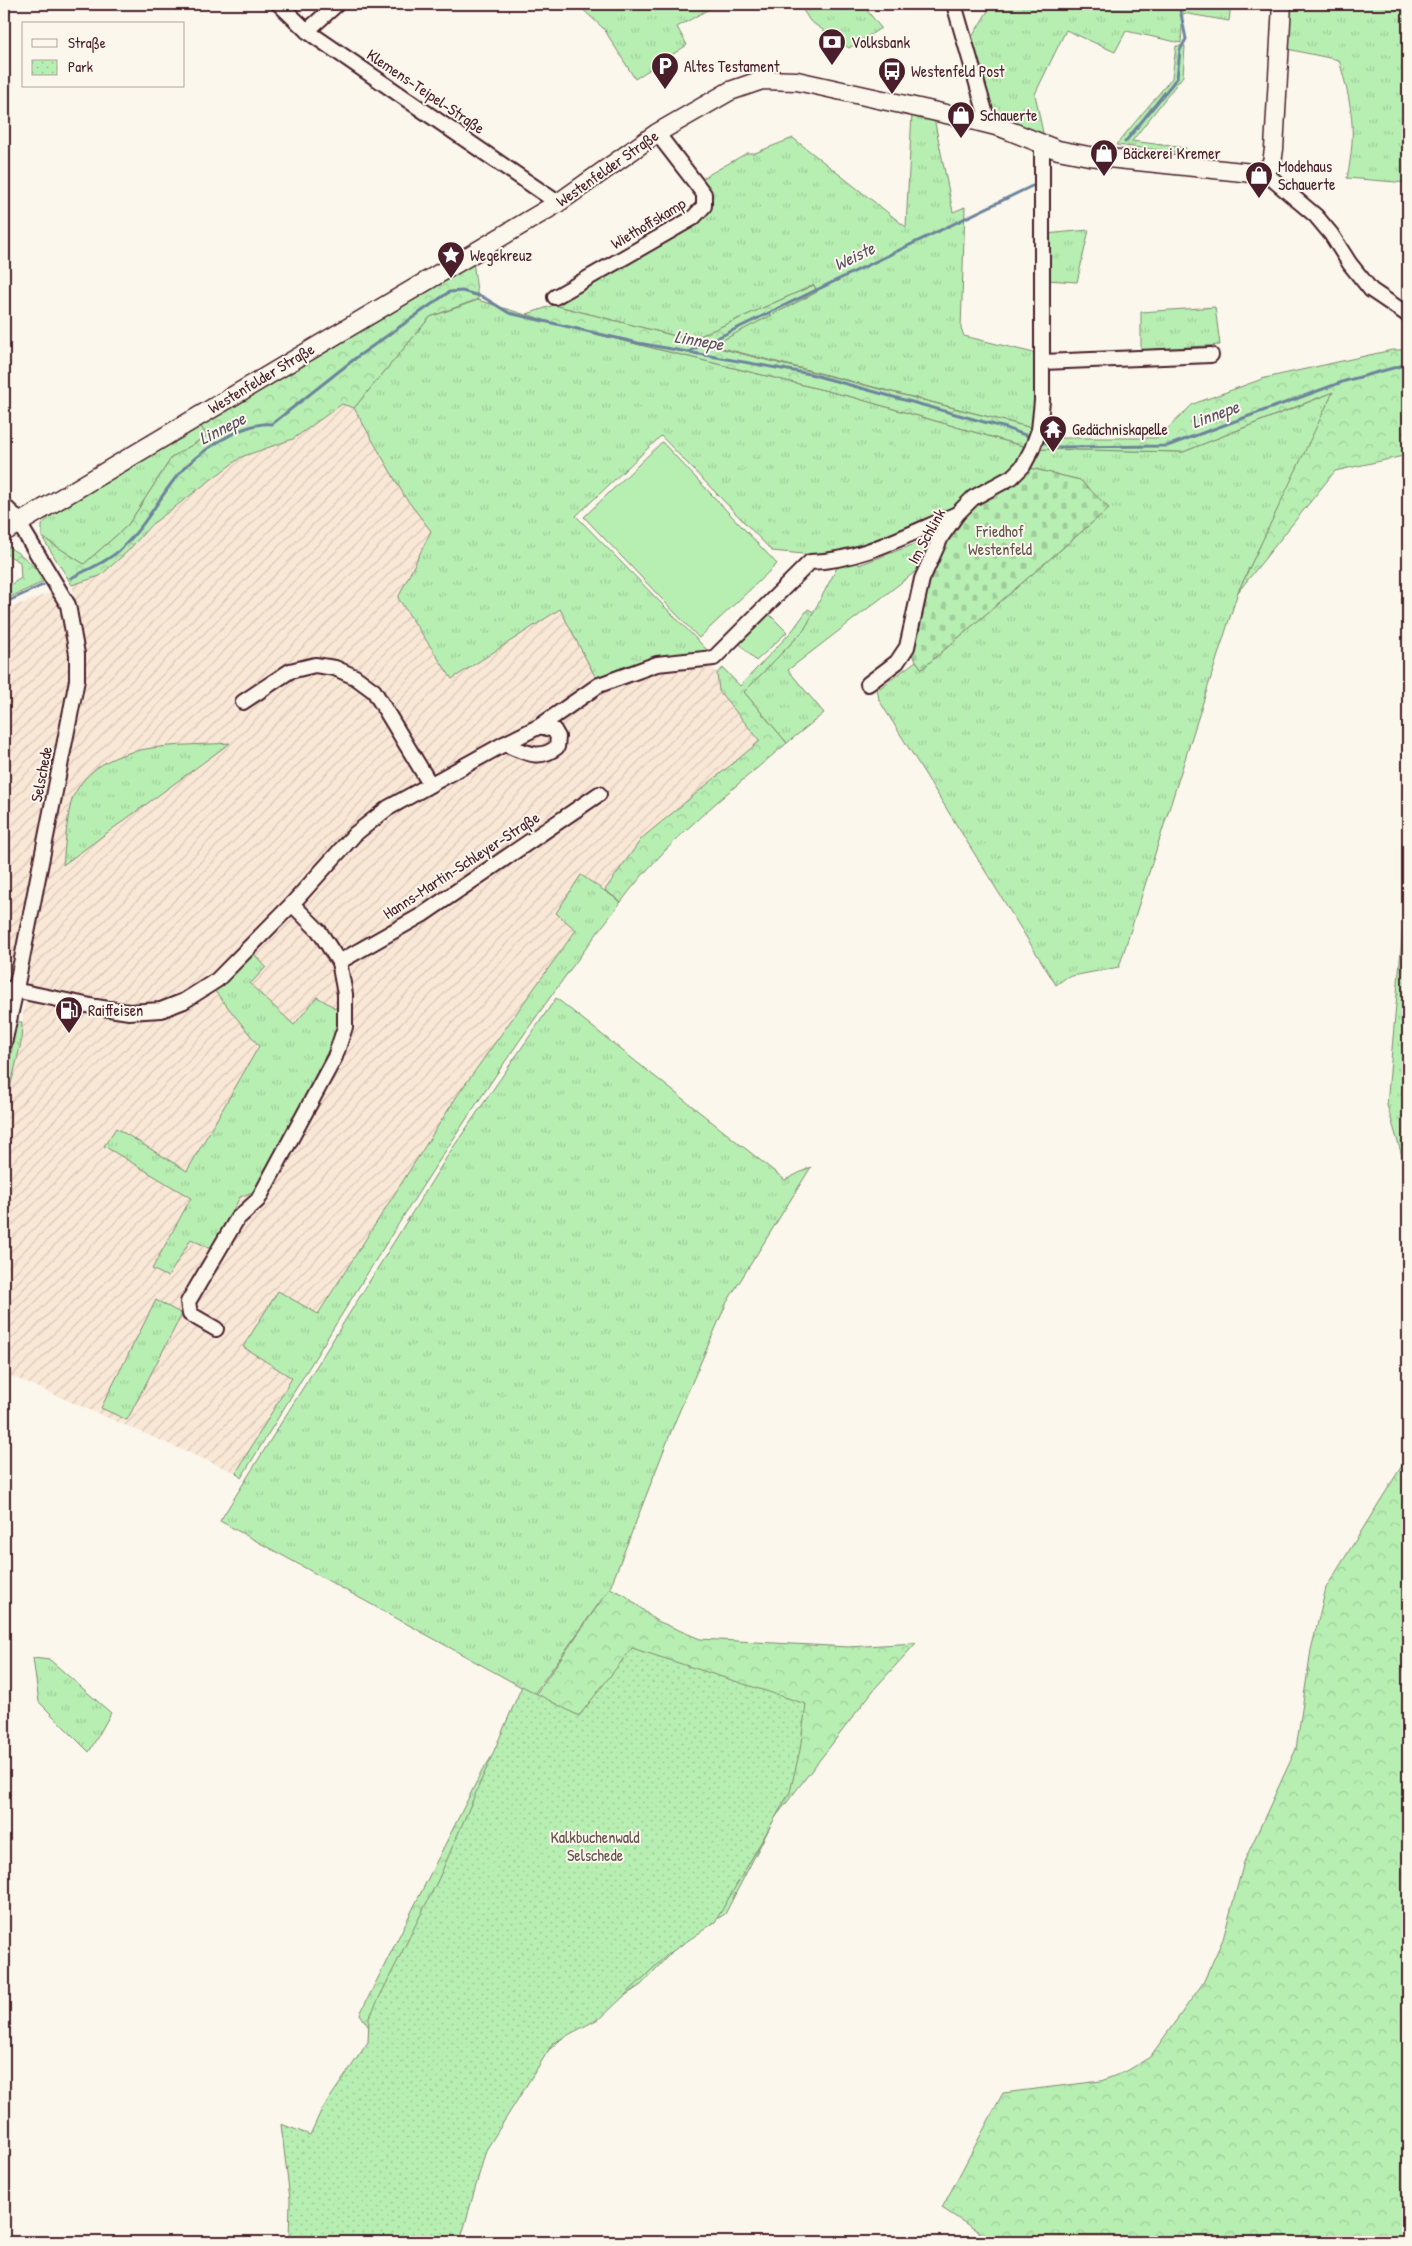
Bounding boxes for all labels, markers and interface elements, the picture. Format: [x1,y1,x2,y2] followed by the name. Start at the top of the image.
[22,22,185,88] legend
[817,27,847,66] bank icon: Volksbank
[851,31,911,53] place label: Volksbank
[68,32,106,53] text: Straße
[363,43,490,139] street label: Klemens-Teipel-Straße
[650,51,680,90] parking icon: Altes Testament
[684,55,780,77] place label: Altes Testament
[68,56,93,77] text: Park
[877,56,907,95] bus stop icon: Westenfeld Post
[911,60,1005,82] place label: Westenfeld Post
[946,100,976,139] shop icon: Schauerte
[980,104,1038,126] place label: Schauerte
[551,124,663,212] street label: Westenfelder Straße
[1089,138,1119,177] shop icon: Bäckerei Kremer
[1123,142,1221,164] place label: Bäckerei Kremer
[1278,155,1336,195] place label: Modehaus Schauerte
[1244,160,1274,199] shop icon: Modehaus Schauerte
[606,192,690,254] street label: Wiethoffskamp
[829,235,879,277] water label: Weiste
[436,240,466,279] place icon: Wegekreuz
[470,244,532,266] place label: Wegekreuz
[673,323,726,357] water label: Linnepe
[204,337,319,418] street label: Westenfelder Straße
[1188,394,1243,434] water label: Linnepe
[194,405,250,450] water label: Linnepe
[1038,414,1068,453] temple icon: Gedächniskapelle
[1072,418,1168,440] place label: Gedächniskapelle
[902,504,950,568] street label: Im Schlink
[968,520,1032,560] park label: Friedhof Westenfeld
[25,744,57,804] street label: Selschede
[379,806,544,924] street label: Hanns-Martin-Schleyer-Straße
[54,995,84,1034] fuel station icon: Raiffeisen
[88,999,143,1021] place label: Raiffeisen
[550,1826,640,1866] park label: Kalkbuchenwald Selschede

